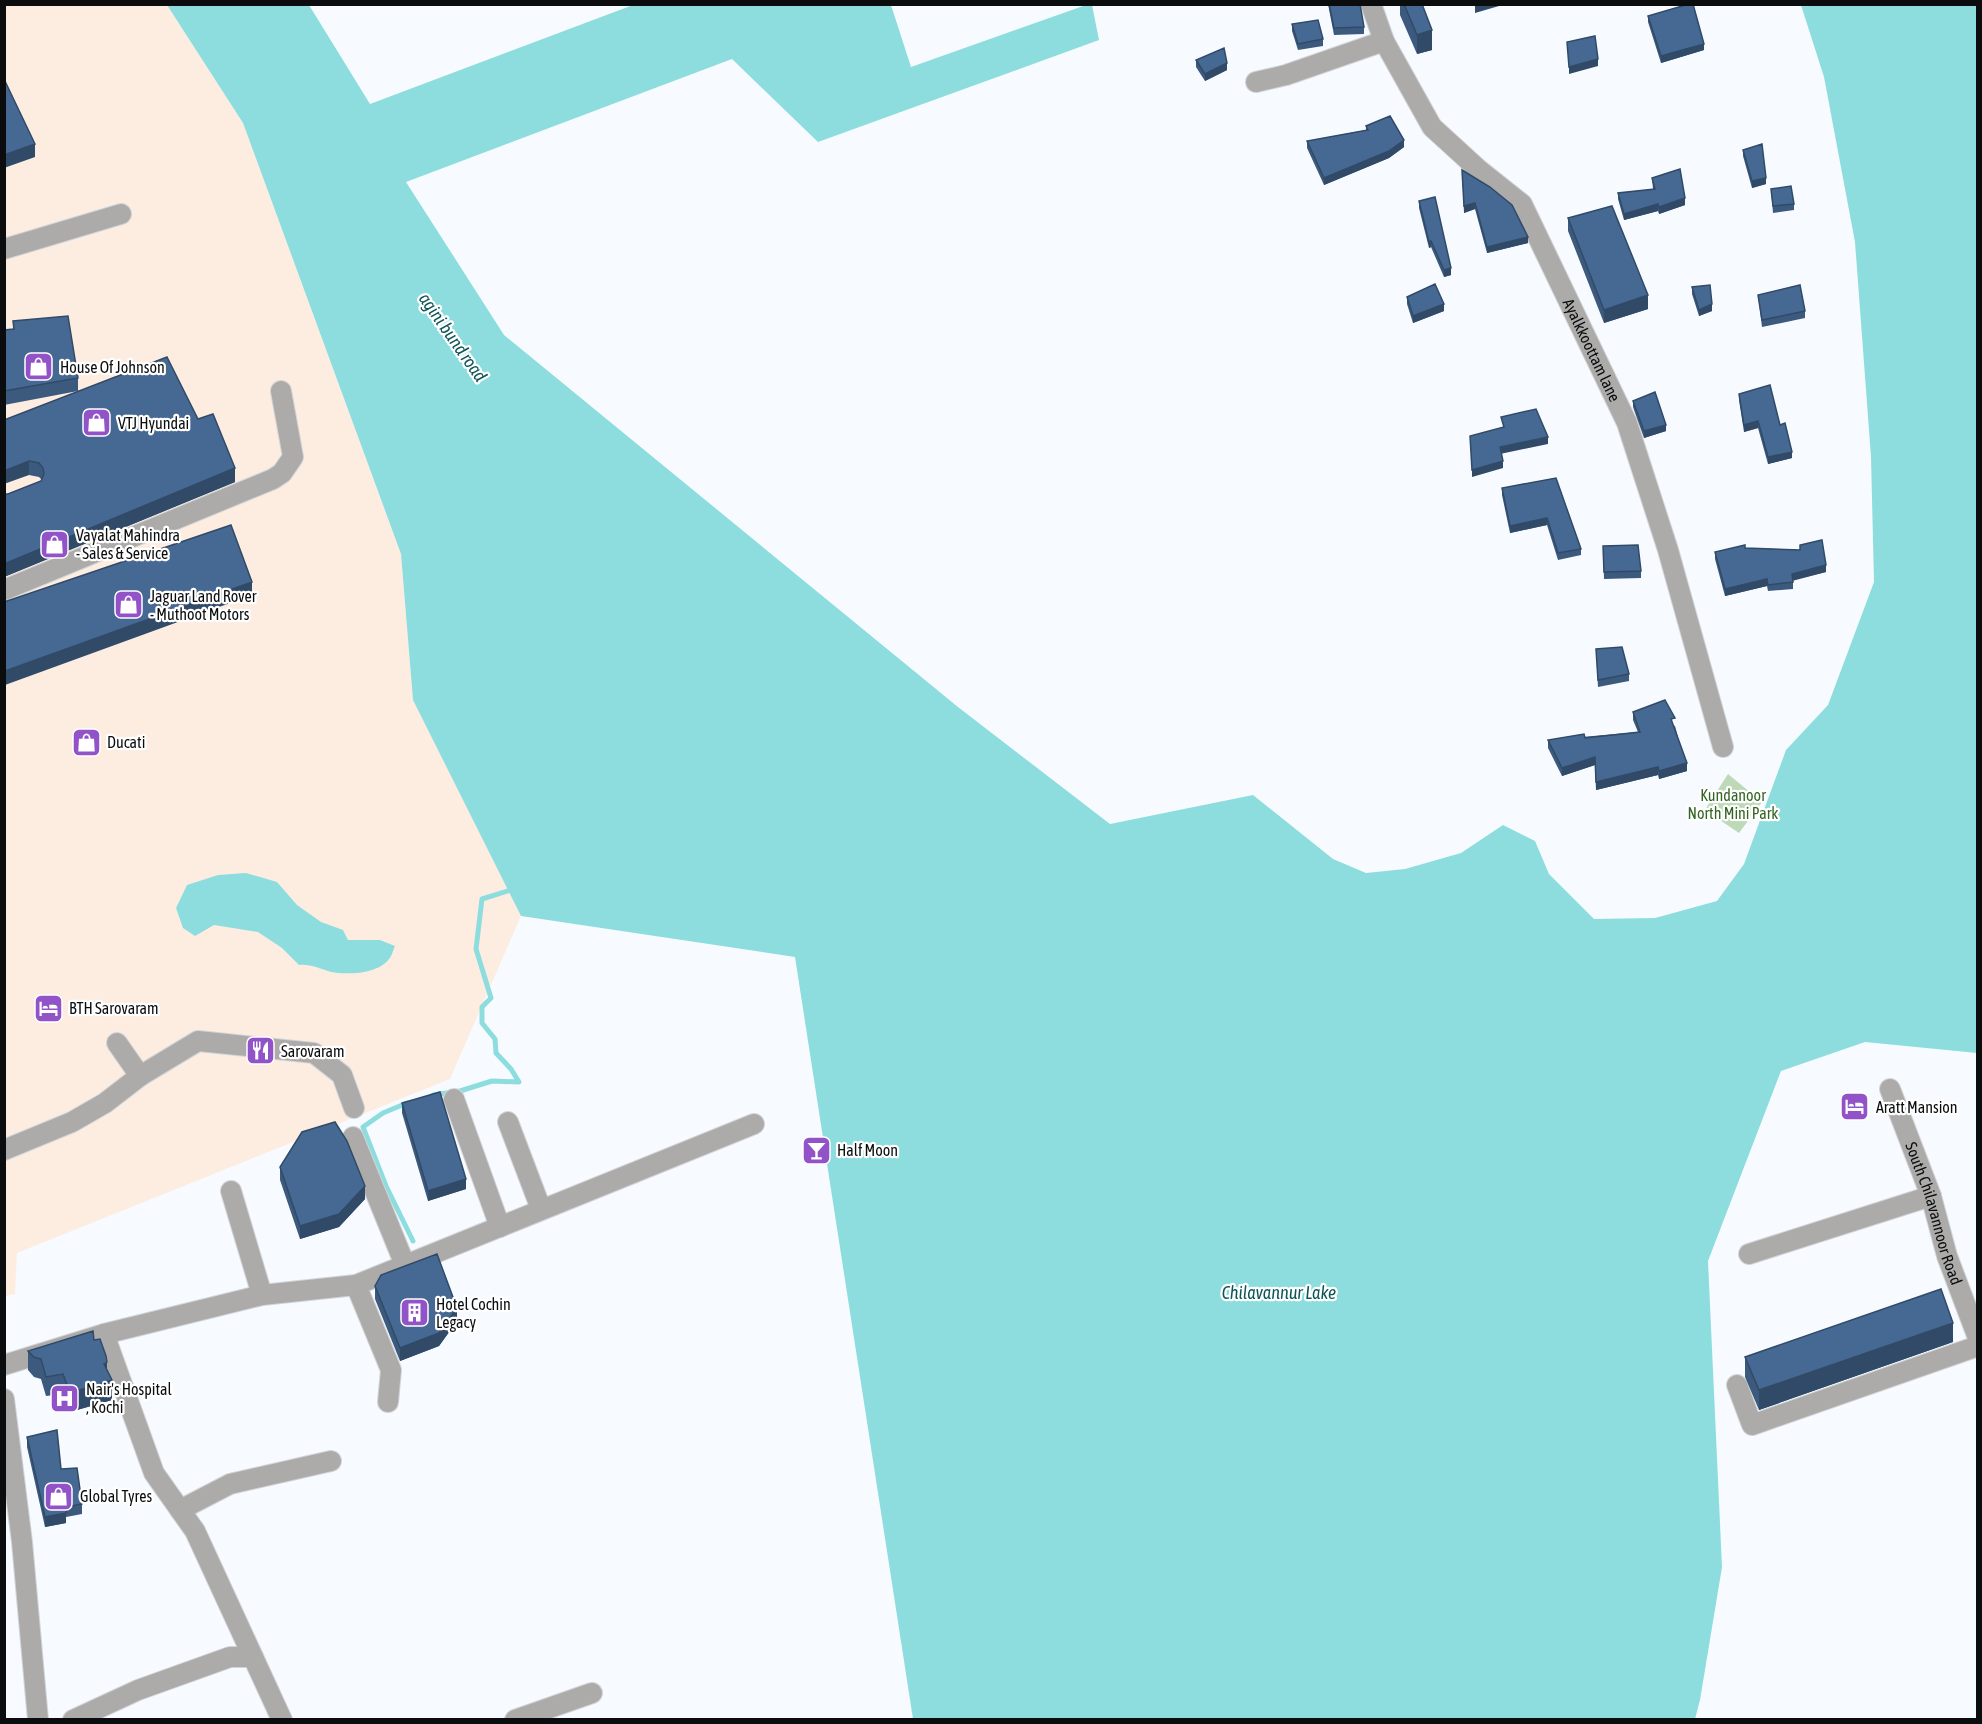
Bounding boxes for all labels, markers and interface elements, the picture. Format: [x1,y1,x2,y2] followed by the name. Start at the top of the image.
[415,289,492,386] water label: agini bund road
[1560,296,1624,404] street label: Ayalkkoottam lane
[23,351,55,383] shop icon: House Of Johnson
[60,358,165,376] place label: House Of Johnson
[81,407,113,439] shop icon: VTJ Hyundai
[118,414,189,433] place label: VTJ Hyundai
[76,526,180,562] place label: Vayalat Mahindra - Sales & Service
[39,528,71,560] shop icon: Vayalat Mahindra - Sales & Service
[150,587,257,623] place label: Jaguar Land Rover - Muthoot Motors
[113,589,145,621] shop icon: Jaguar Land Rover - Muthoot Motors
[70,726,102,758] shop icon: Ducati
[107,733,145,751] place label: Ducati
[1688,786,1778,822] park label: Kundanoor North Mini Park
[32,992,64,1024] hotel icon: BTH Sarovaram
[69,999,159,1017] place label: BTH Sarovaram
[244,1035,276,1067] restaurant icon: Sarovaram
[281,1042,344,1060] place label: Sarovaram
[1839,1091,1871,1123] hotel icon: Aratt Mansion
[1876,1098,1958,1116] place label: Aratt Mansion
[800,1134,832,1166] bar icon: Half Moon
[1902,1139,1966,1287] street label: South Chilavannoor Road
[837,1141,898,1159] place label: Half Moon
[1222,1282,1336,1303] water label: Chilavannur Lake
[436,1295,511,1332] place label: Hotel Cochin Legacy
[399,1297,431,1329] building icon: Hotel Cochin Legacy
[86,1380,173,1416] place label: Nair's Hospital , Kochi
[49,1382,81,1414] hospital icon: Nair's Hospital , Kochi
[43,1480,75,1512] shop icon: Global Tyres
[80,1487,152,1506] place label: Global Tyres

